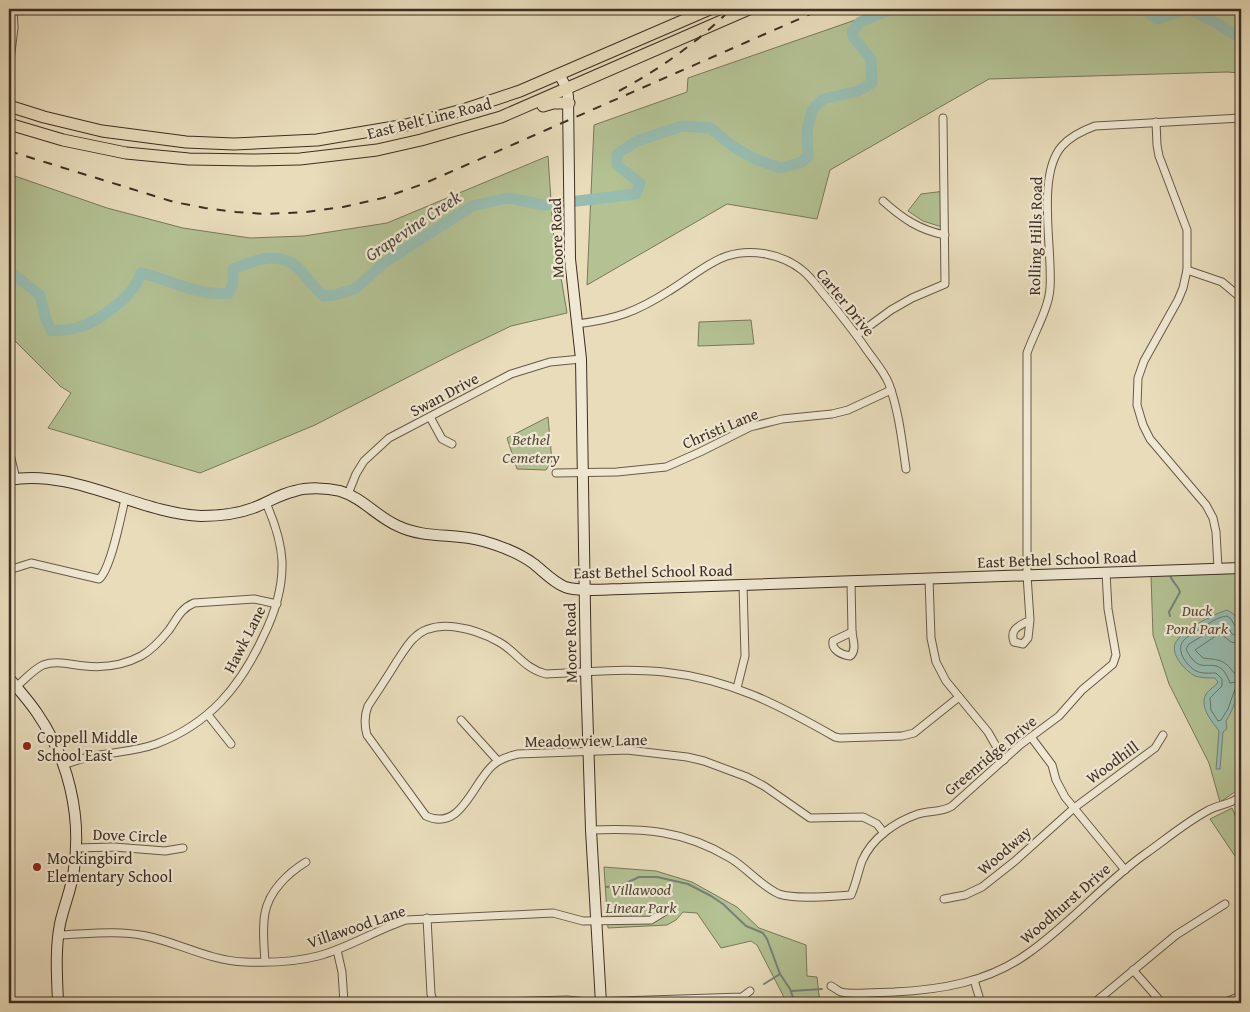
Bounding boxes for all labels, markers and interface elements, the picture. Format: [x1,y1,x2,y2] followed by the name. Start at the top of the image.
[364,91,494,145] street label: East Belt Line Road
[1022,176,1048,296] street label: Rolling Hills Road
[359,183,467,268] water label: Grapevine Creek
[543,197,569,279] street label: Moore Road
[811,263,881,341] street label: Carter Drive
[405,366,483,422] street label: Swan Drive
[678,401,762,455] street label: Christi Lane
[502,427,560,469] park label: Bethel Cemetery
[977,544,1138,574] street label: East Bethel School Road
[573,558,733,584] street label: East Bethel School Road
[1165,598,1229,640] park label: Duck Pond Park
[217,601,271,677] street label: Hawk Lane
[557,602,583,683] street label: Moore Road
[939,709,1041,801] street label: Greenridge Drive
[37,725,138,767] place label: Coppell Middle School East
[524,727,648,753] street label: Meadowview Lane
[1081,734,1144,789] street label: Woodhill
[21,740,33,752] marker: Coppell Middle School East
[972,820,1036,880] street label: Woodway
[92,822,168,848] street label: Dove Circle
[47,846,173,888] place label: Mockingbird Elementary School
[1014,857,1116,949] street label: Woodhurst Drive
[31,861,43,873] marker: Mockingbird Elementary School
[605,877,677,919] park label: Villawood Linear Park
[304,898,408,954] street label: Villawood Lane

